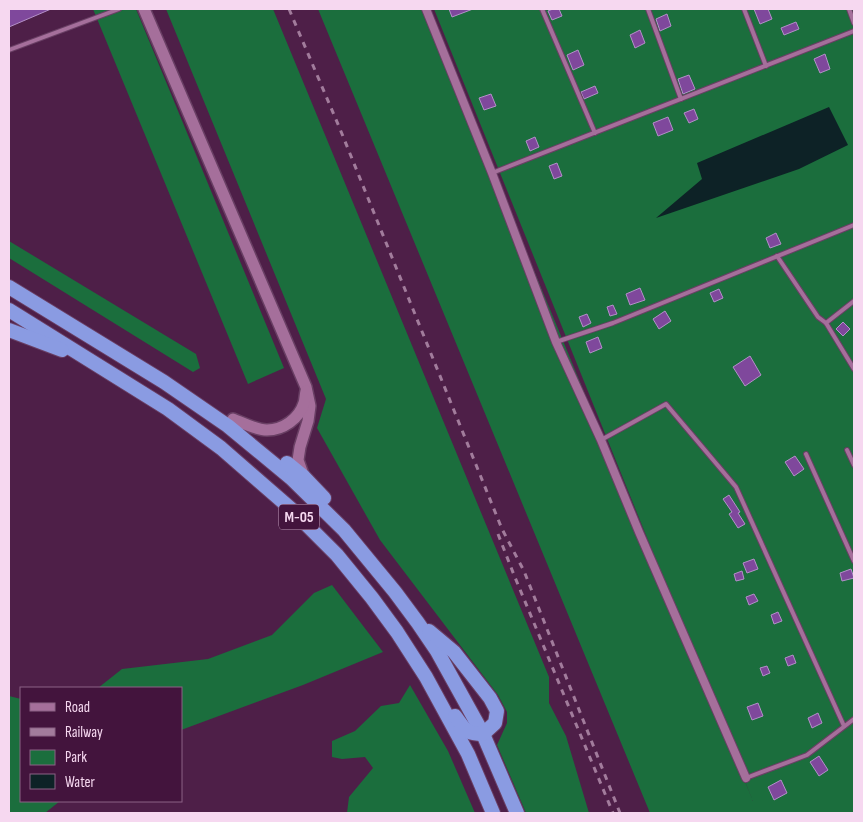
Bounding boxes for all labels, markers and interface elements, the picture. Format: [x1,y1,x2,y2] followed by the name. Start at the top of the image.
[279,504,319,530] road number: М-05
[20,687,182,802] legend
[65,698,90,717] text: Road
[65,723,103,742] text: Railway
[65,748,87,767] text: Park
[65,773,96,792] text: Water

